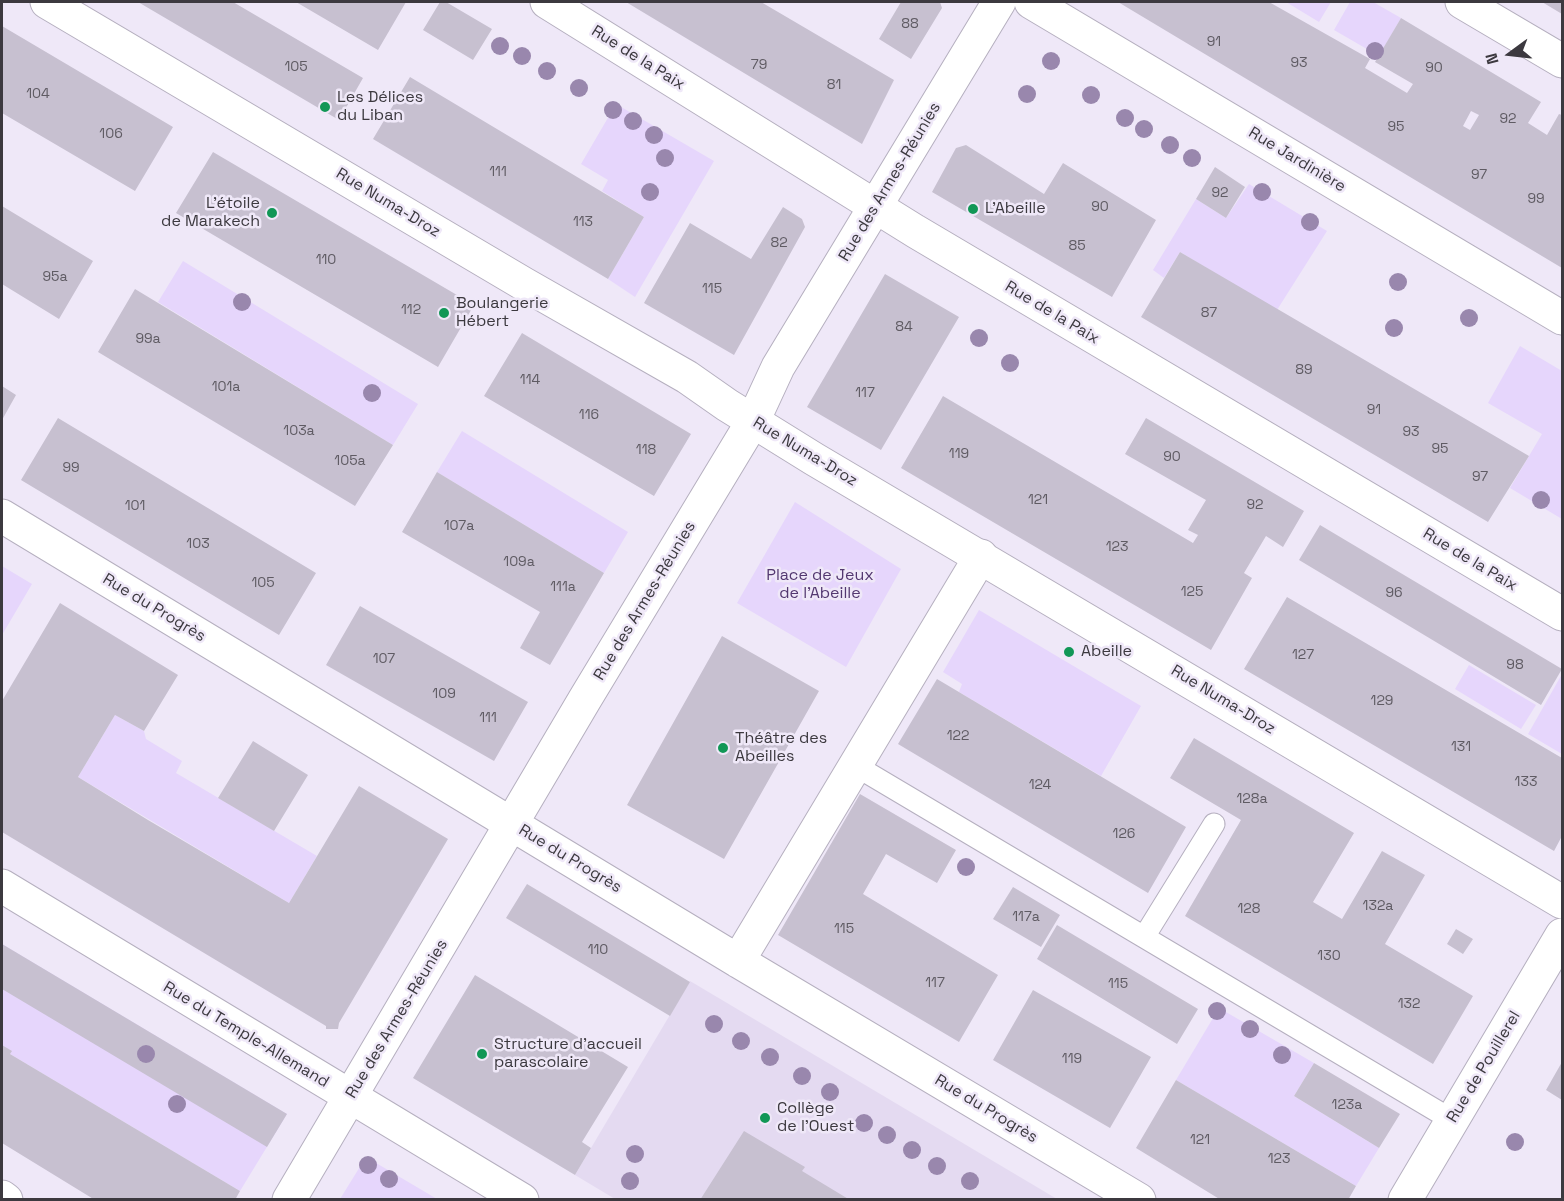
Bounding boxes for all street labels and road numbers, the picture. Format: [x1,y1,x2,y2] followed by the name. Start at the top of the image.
[588,22,688,94] street label: Rue de la Paix
[835,99,945,265] street label: Rue des Armes-Réunies
[1245,123,1349,197] street label: Rue Jardinière
[332,164,444,242] street label: Rue Numa-Droz
[1001,277,1103,349] street label: Rue de la Paix
[749,413,861,491] street label: Rue Numa-Droz
[590,518,700,684] street label: Rue des Armes-Réunies
[1419,524,1521,596] street label: Rue de la Paix
[99,570,209,646] street label: Rue du Progrès
[1167,661,1279,739] street label: Rue Numa-Droz
[515,821,625,897] street label: Rue du Progrès
[342,936,452,1102] street label: Rue des Armes-Réunies
[160,978,332,1092] street label: Rue du Temple-Allemand
[1443,1008,1525,1126] street label: Rue de Pouillerel
[931,1071,1041,1147] street label: Rue du Progrès

